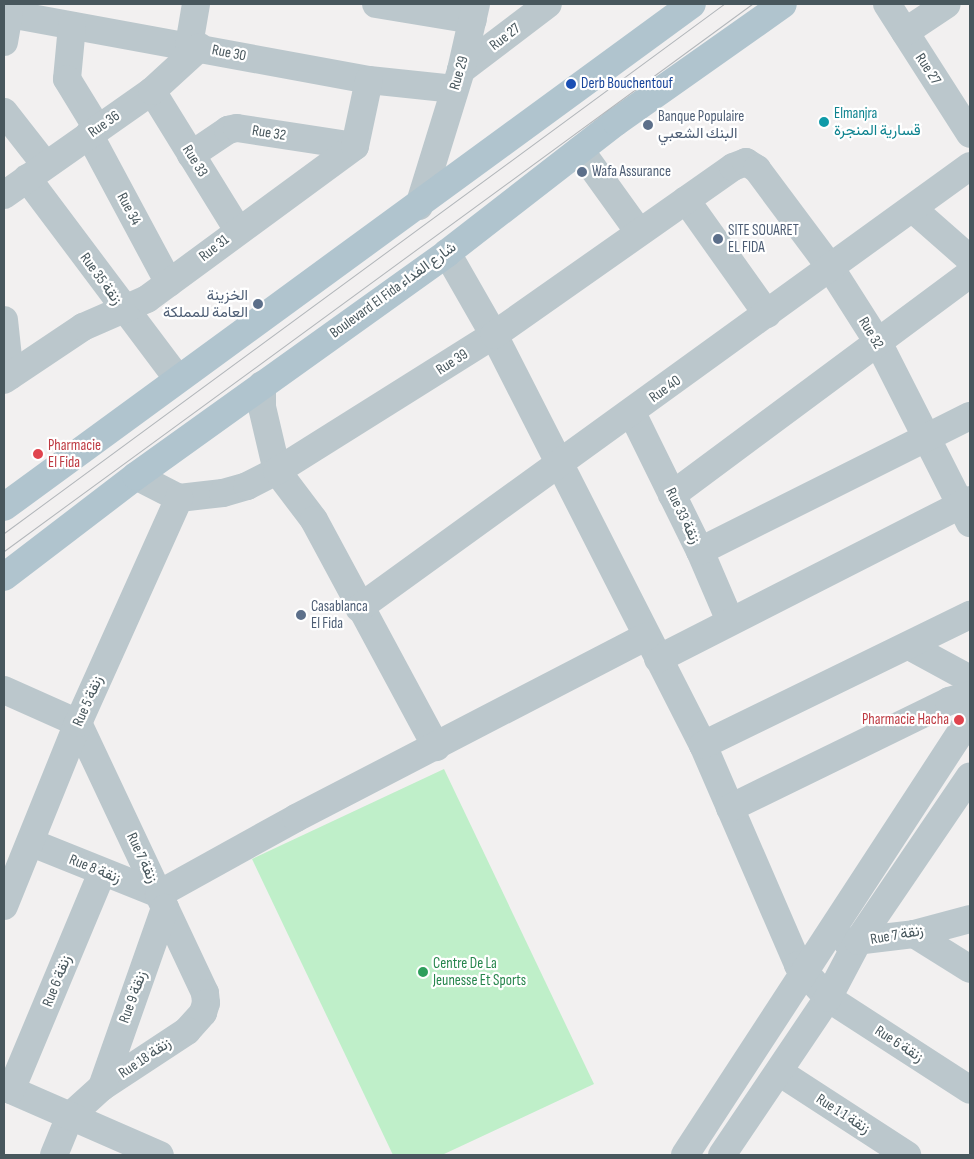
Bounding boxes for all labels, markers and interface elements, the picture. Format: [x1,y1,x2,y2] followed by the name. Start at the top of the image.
[486,20,524,54] street label: Rue 27
[210,41,248,65] street label: Rue 30
[911,50,945,88] street label: Rue 27
[446,54,472,92] street label: Rue 29
[581,75,673,93] place label: Derb Bouchentouf
[565,78,577,90] marker: Derb Bouchentouf
[834,104,921,139] place label: Elmanjra قسارية المنجرة
[85,107,123,141] street label: Rue 36
[658,107,744,142] place label: Banque Populaire البنك الشعبي
[818,116,830,128] marker: Elmanjra قسارية المنجرة
[642,119,654,131] marker: Banque Populaire البنك الشعبي
[251,121,287,145] street label: Rue 32
[178,142,212,180] street label: Rue 33
[592,163,671,181] place label: Wafa Assurance
[576,166,588,178] marker: Wafa Assurance
[113,190,145,228] street label: Rue 34
[728,221,799,256] place label: SITE SOUARET EL FIDA
[195,231,233,265] street label: Rue 31
[712,233,724,245] marker: SITE SOUARET EL FIDA
[326,238,460,342] street label: Boulevard El Fida شارع الفداء
[76,249,126,309] street label: Rue 35 زنقة
[163,286,248,321] place label: الخزينة العامة للمملكة
[252,298,264,310] marker: الخزينة العامة للمملكة
[855,314,887,352] street label: Rue 32
[433,345,471,379] street label: Rue 39
[646,372,684,406] street label: Rue 40
[48,436,101,471] place label: Pharmacie El Fida
[32,448,44,460] marker: Pharmacie El Fida
[662,485,704,547] street label: Rue 33 زنقة
[311,597,368,632] place label: Casablanca El Fida
[295,609,307,621] marker: Casablanca El Fida
[69,673,107,729] street label: Rue 5 زنقة
[862,711,949,729] place label: Pharmacie Hacha
[953,714,965,726] marker: Pharmacie Hacha
[123,830,161,886] street label: Rue 7 زنقة
[67,851,123,887] street label: Rue 8 زنقة
[869,921,925,949] street label: Rue 7 زنقة
[39,953,75,1009] street label: Rue 6 زنقة
[433,954,526,989] place label: Centre De La Jeunesse Et Sports
[417,966,429,978] marker: Centre De La Jeunesse Et Sports
[115,968,151,1026] street label: Rue 9 زنقة
[871,1022,927,1066] street label: Rue 6 زنقة
[115,1034,175,1082] street label: Rue 18 زنقة
[813,1090,873,1138] street label: Rue 1 زنقة 1

